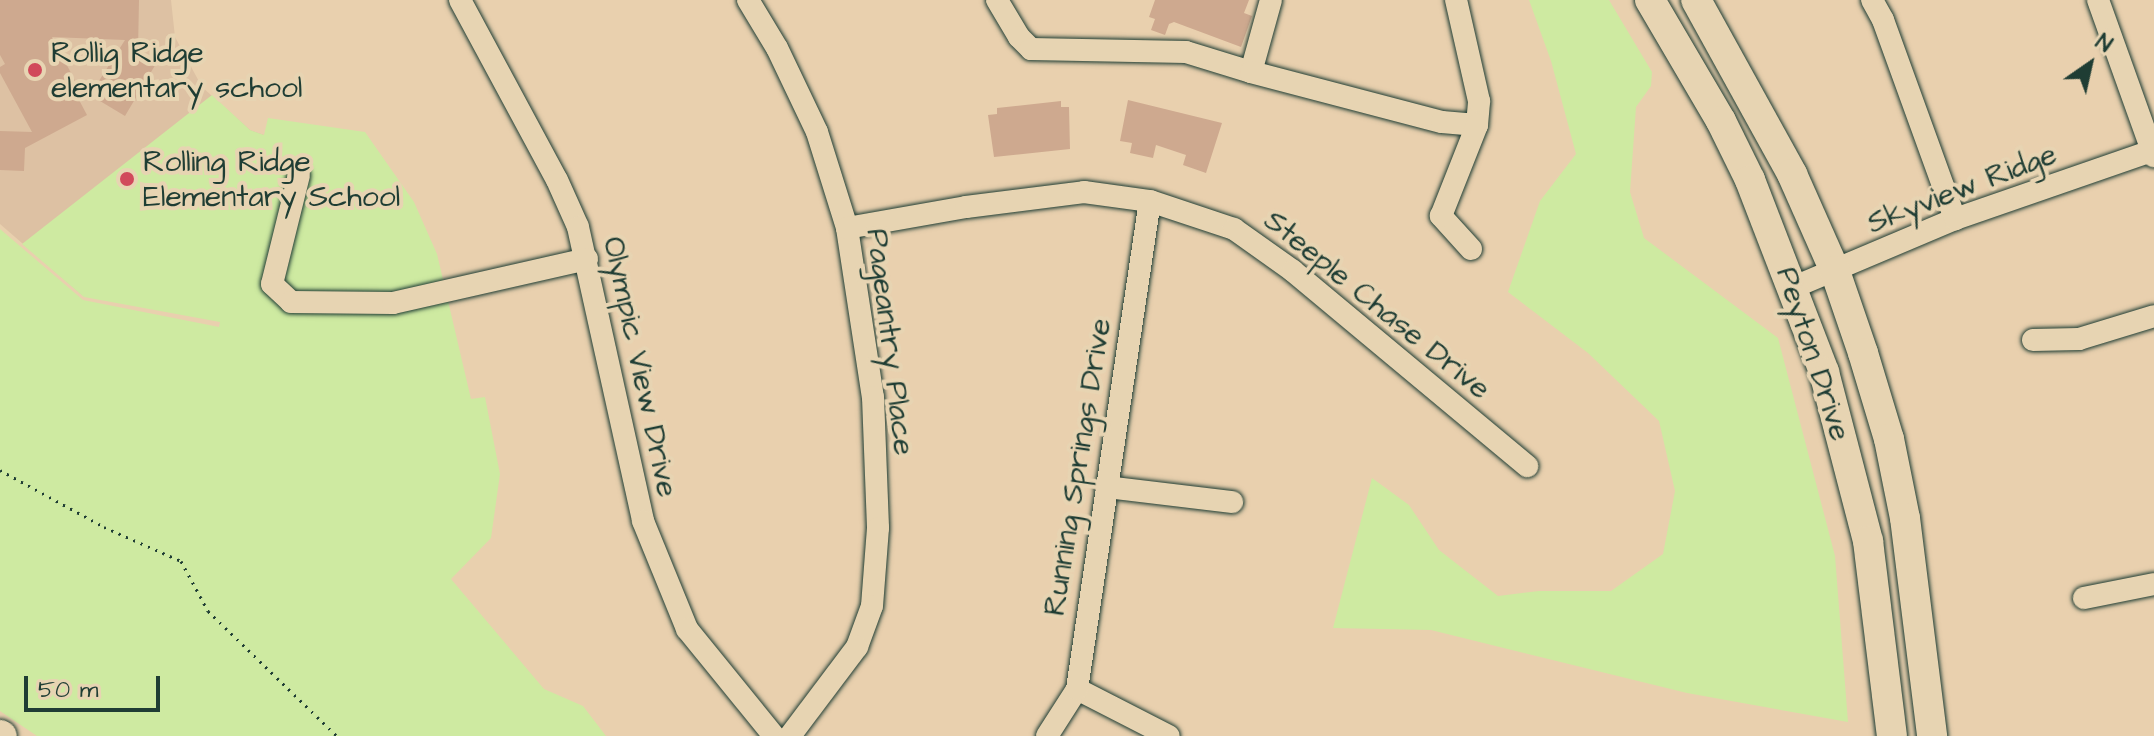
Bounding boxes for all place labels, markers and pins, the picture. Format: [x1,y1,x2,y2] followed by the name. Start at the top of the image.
[51,35,303,106] place label: Rollig Ridge elementary school
[26,61,44,79] marker: Rollig Ridge elementary school
[143,144,400,214] place label: Rolling Ridge Elementary School
[118,170,136,188] marker: Rolling Ridge Elementary School

